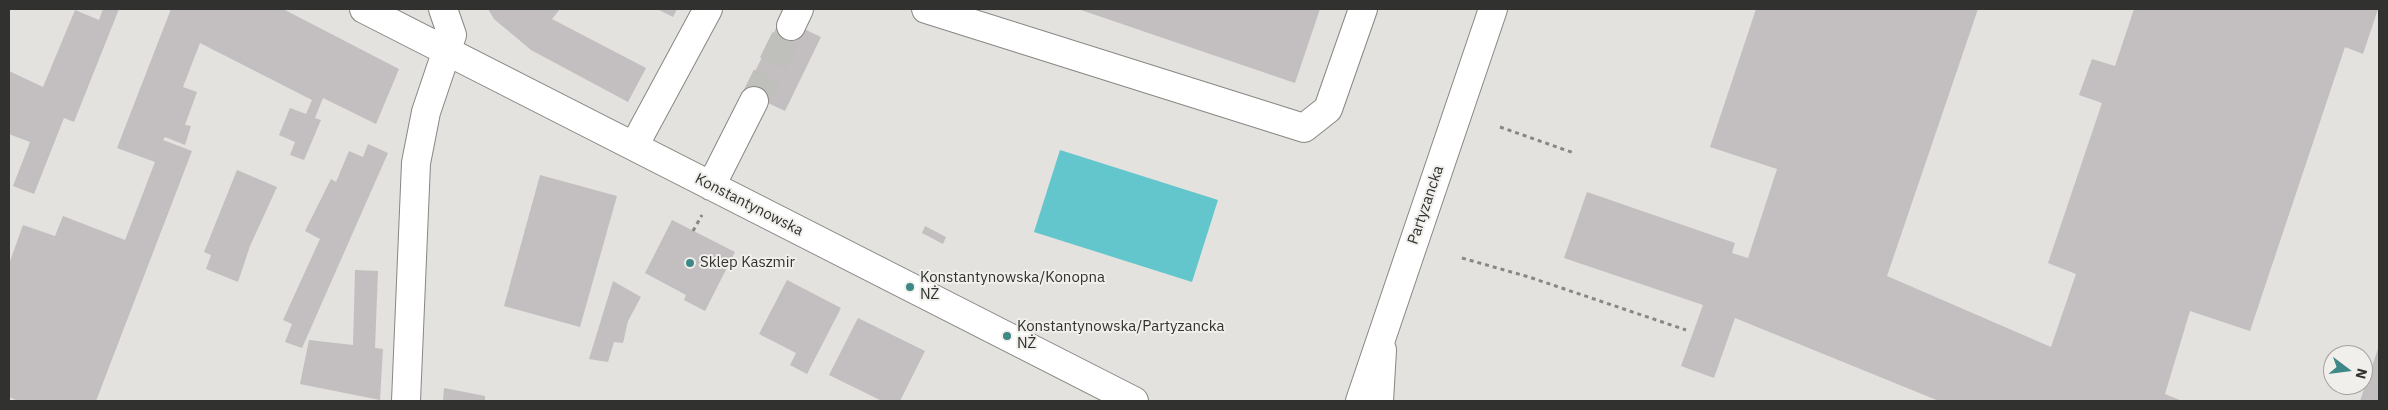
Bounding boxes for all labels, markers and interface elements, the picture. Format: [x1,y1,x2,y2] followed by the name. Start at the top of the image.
[1404,163,1448,247] street label: Partyzancka
[692,170,806,240] street label: Konstantynowska
[700,254,795,272] place label: Sklep Kaszmir
[684,257,696,269] marker: Sklep Kaszmir
[920,269,1105,304] place label: Konstantynowska/Konopna NŻ
[904,281,916,293] marker: Konstantynowska/Konopna NŻ
[1017,318,1224,353] place label: Konstantynowska/Partyzancka NŻ
[1001,330,1013,342] marker: Konstantynowska/Partyzancka NŻ
[2323,345,2373,395] north arrow
[2352,366,2372,381] text: N

